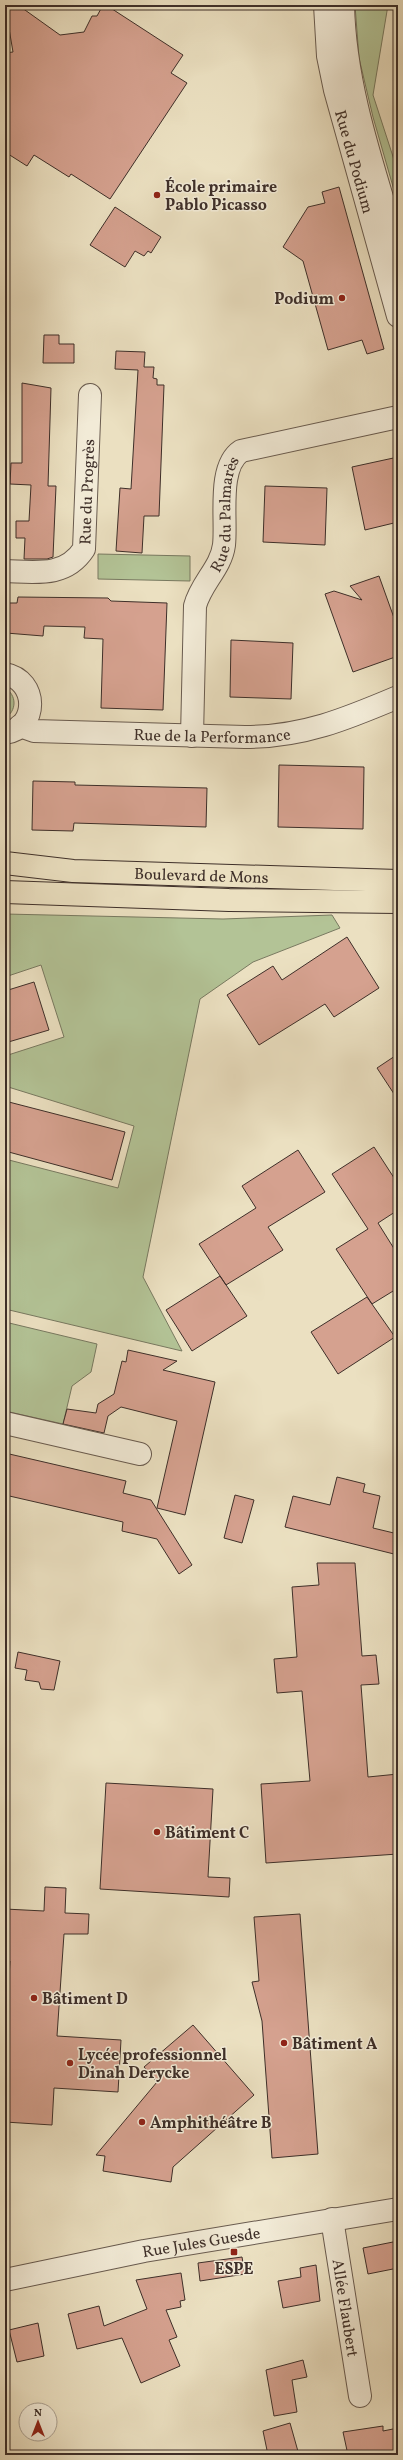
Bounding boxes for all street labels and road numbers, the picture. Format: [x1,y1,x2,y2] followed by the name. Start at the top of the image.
[328,108,378,216] street label: Rue du Podium
[75,438,101,545] street label: Rue du Progrès
[206,452,246,577] street label: Rue du Palmarès
[133,724,292,750] street label: Rue de la Performance
[134,864,269,890] street label: Boulevard de Mons
[141,2223,262,2264] street label: Rue Jules Guesde
[326,2258,363,2359] street label: Allée Flaubert

